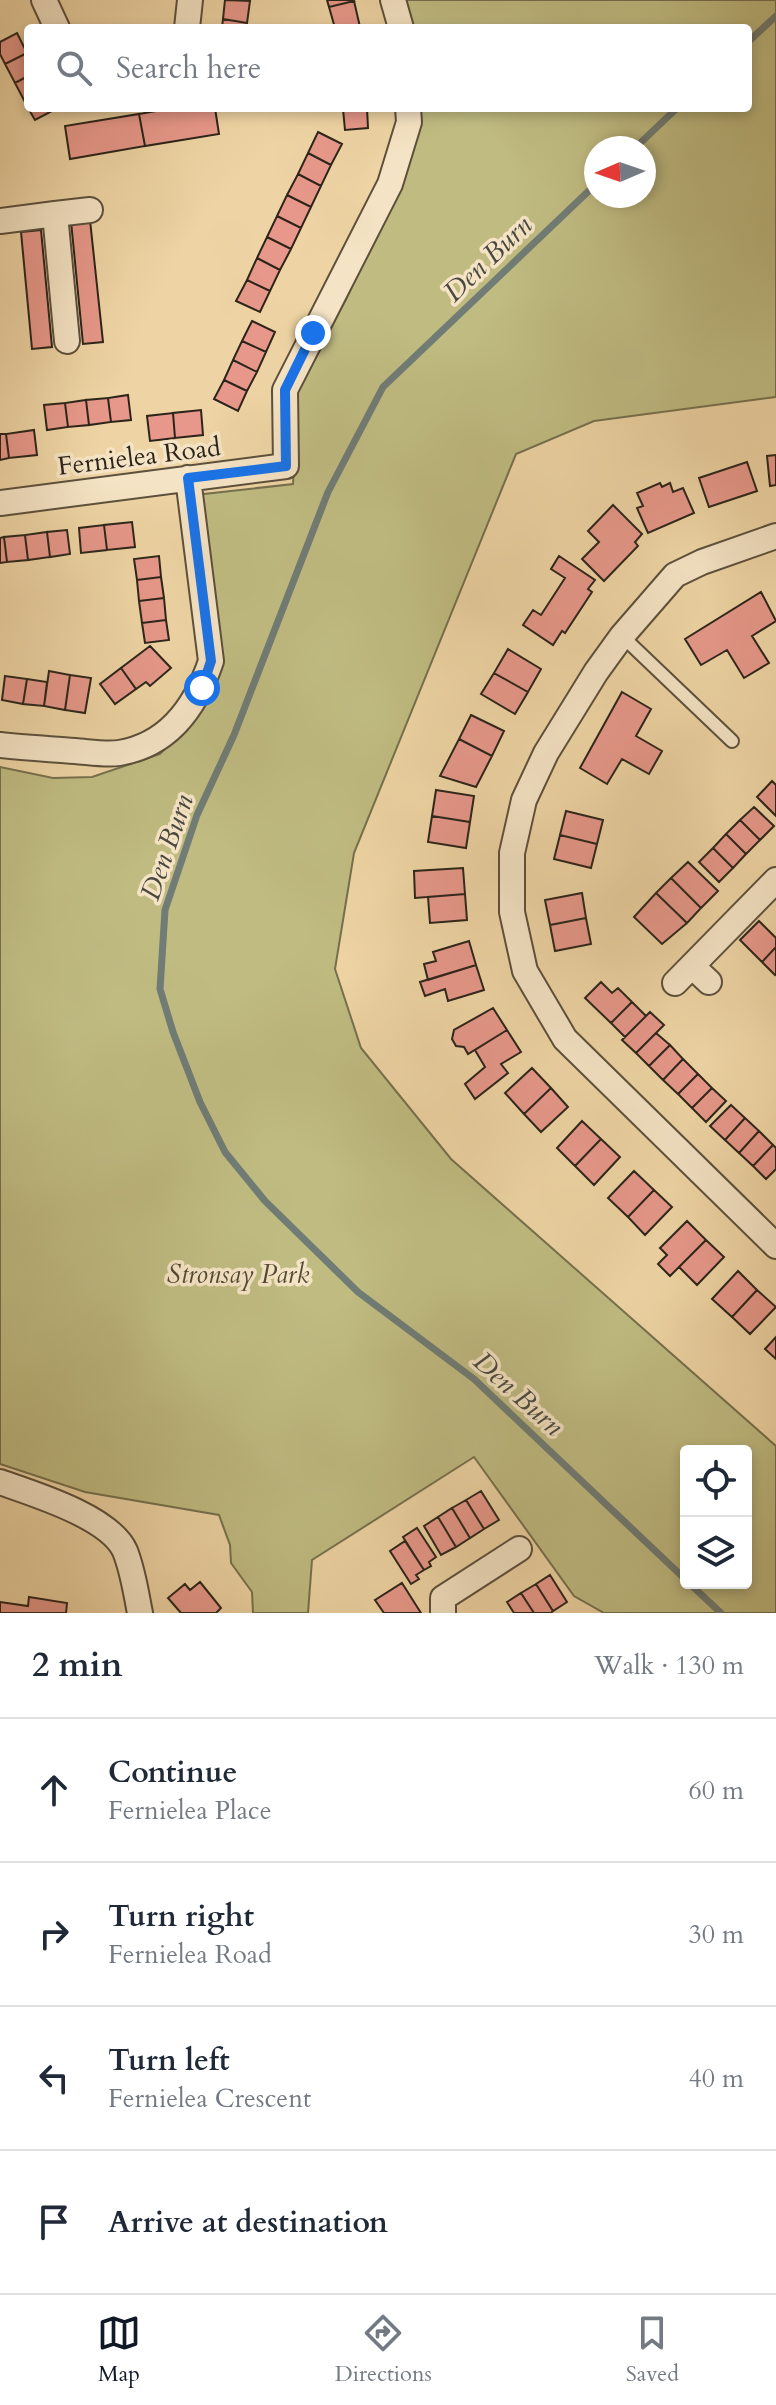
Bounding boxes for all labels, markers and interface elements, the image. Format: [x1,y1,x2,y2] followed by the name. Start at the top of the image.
[24,24,752,112] search box
[52,46,96,90] icon: search
[116,48,261,89] text: Search here
[584,136,656,208] north arrow
[435,207,541,310] water label: Den Burn
[295,315,331,351] route end
[56,429,223,484] street label: Fernielea Road
[184,670,220,706] route start
[131,789,203,905] water label: Den Burn
[167,1257,310,1292] park label: Stronsay Park
[465,1343,572,1445] water label: Den Burn
[680,1445,752,1589] map controls
[680,1445,752,1517] button: locate
[680,1517,752,1589] button: layers
[32,1642,123,1688] text: 2 min
[594,1648,744,1683] text: Walk · 130 m
[108,1752,237,1793] text: Continue
[32,1768,76,1812] icon: ahead
[688,1773,744,1808] text: 60 m
[108,1793,272,1828] text: Fernielea Place
[108,1896,254,1937] text: Turn right
[32,1912,76,1956] icon: right
[688,1917,744,1952] text: 30 m
[108,1937,272,1972] text: Fernielea Road
[108,2040,230,2081] text: Turn left
[32,2056,76,2100] icon: left
[688,2061,744,2096] text: 40 m
[108,2081,311,2116] text: Fernielea Crescent
[32,2200,76,2244] icon: arrive
[108,2202,388,2243] text: Arrive at destination
[97,2311,141,2389] tab: Map
[335,2311,432,2389] tab: Directions
[626,2311,679,2389] tab: Saved

